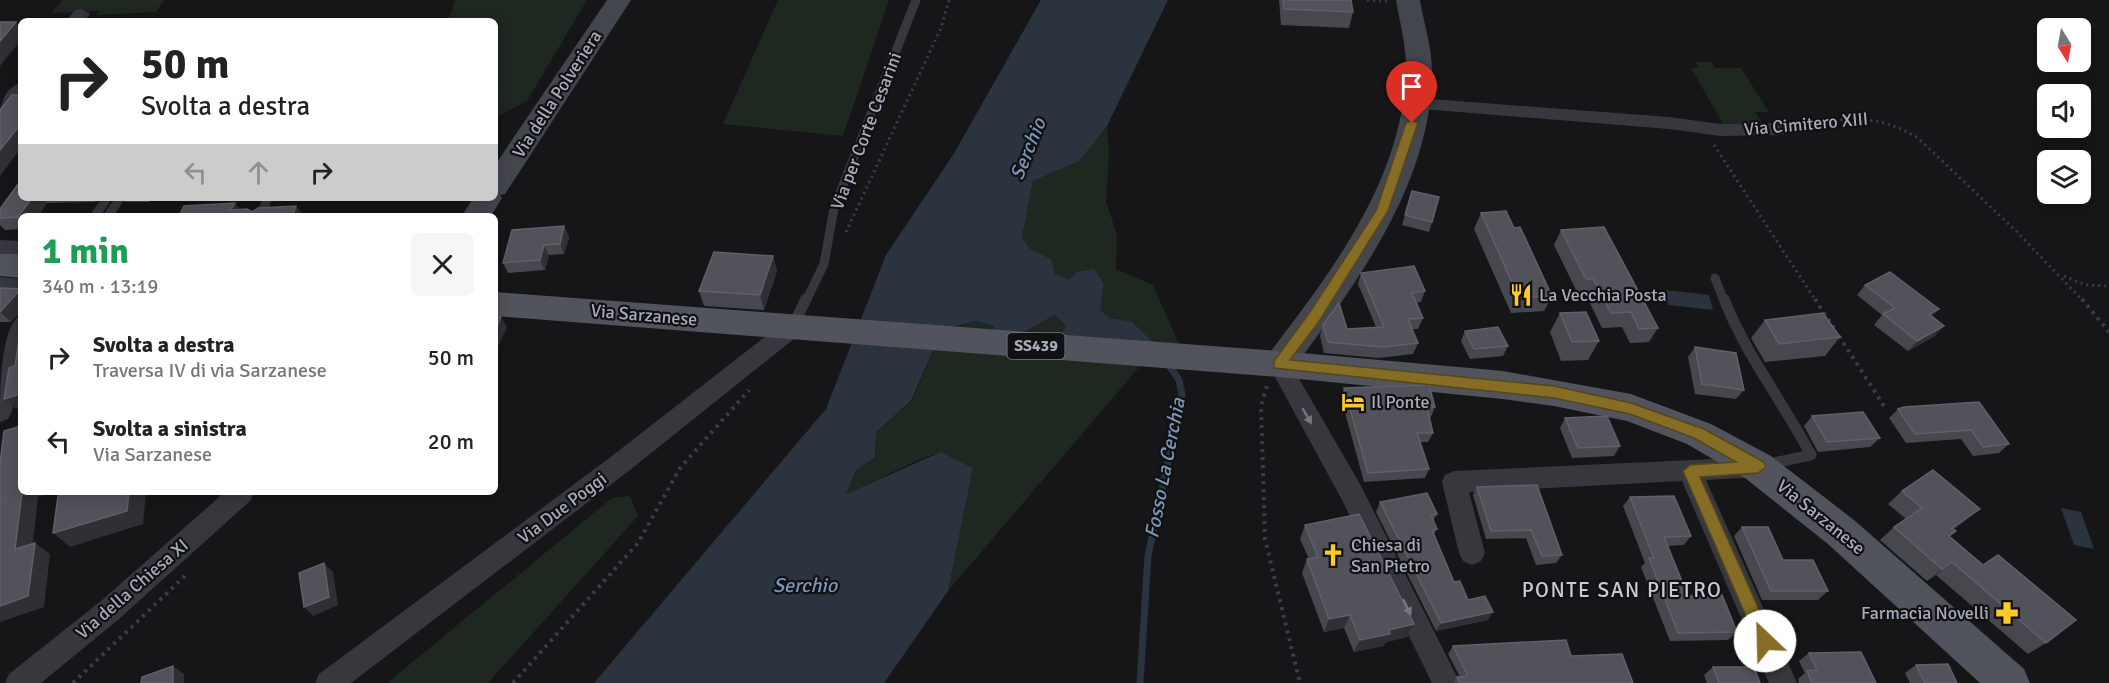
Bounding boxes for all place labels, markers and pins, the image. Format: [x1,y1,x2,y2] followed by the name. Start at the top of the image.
[1386,61,1437,123] pin
[1508,282,1534,308] restaurant icon: La Vecchia Posta
[1539,284,1667,306] place label: La Vecchia Posta
[1340,389,1366,415] hotel icon: Il Ponte
[1371,391,1430,413] place label: Il Ponte
[1351,534,1430,577] place label: Chiesa di San Pietro
[1320,542,1346,568] church icon: Chiesa di San Pietro
[1994,600,2020,626] pharmacy icon: Farmacia Novelli
[1861,602,1989,624] place label: Farmacia Novelli

